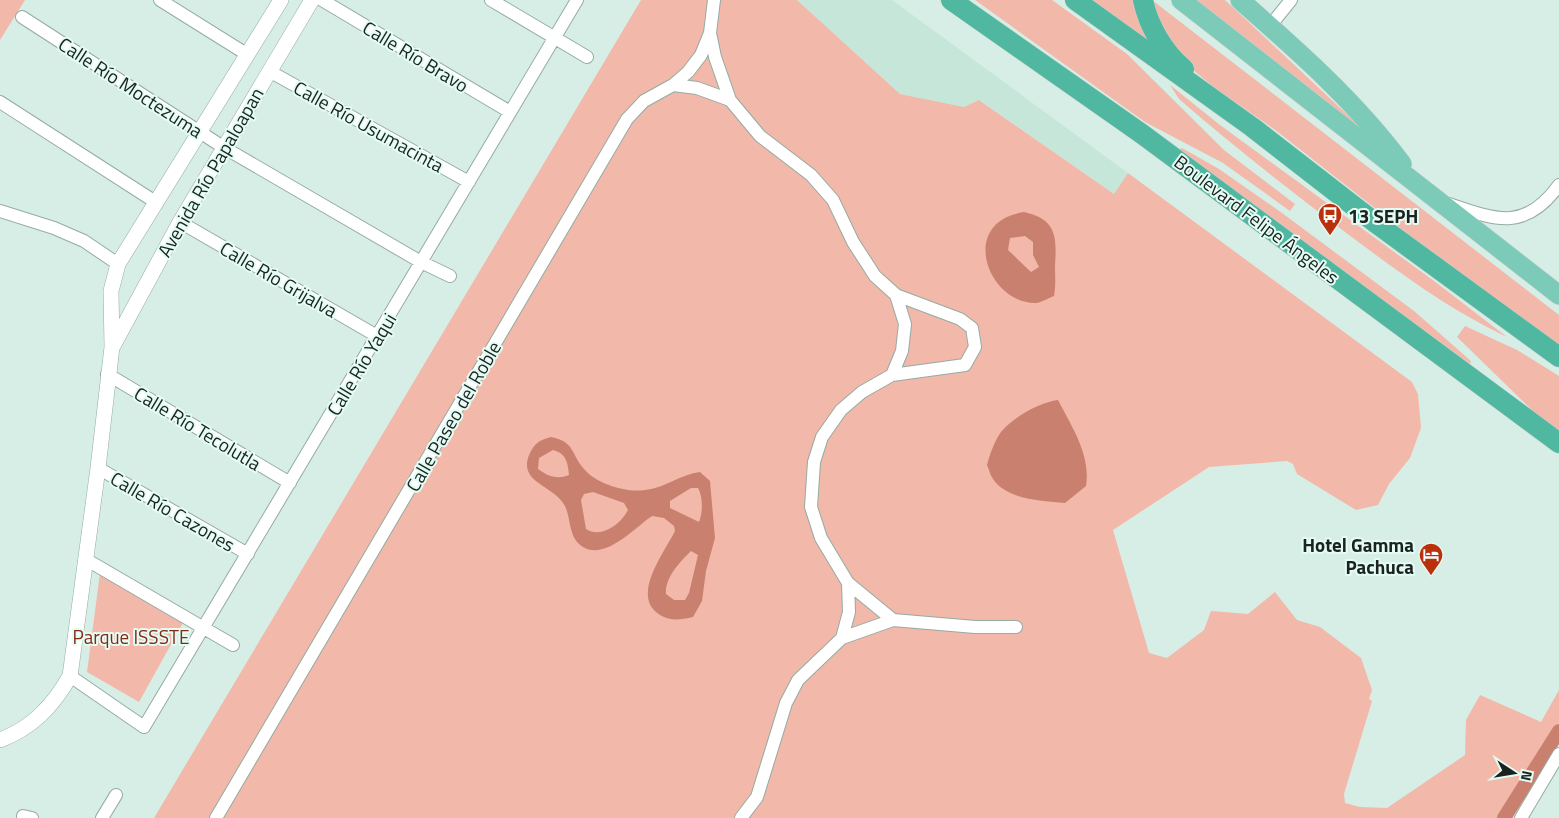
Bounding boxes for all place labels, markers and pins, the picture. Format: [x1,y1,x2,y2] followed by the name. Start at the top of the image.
[1348,201,1418,230] place label: 13 SEPH
[1317,202,1343,236] bus stop icon: 13 SEPH
[1302,530,1414,581] place label: Hotel Gamma Pachuca
[1418,542,1444,576] hotel icon: Hotel Gamma Pachuca

